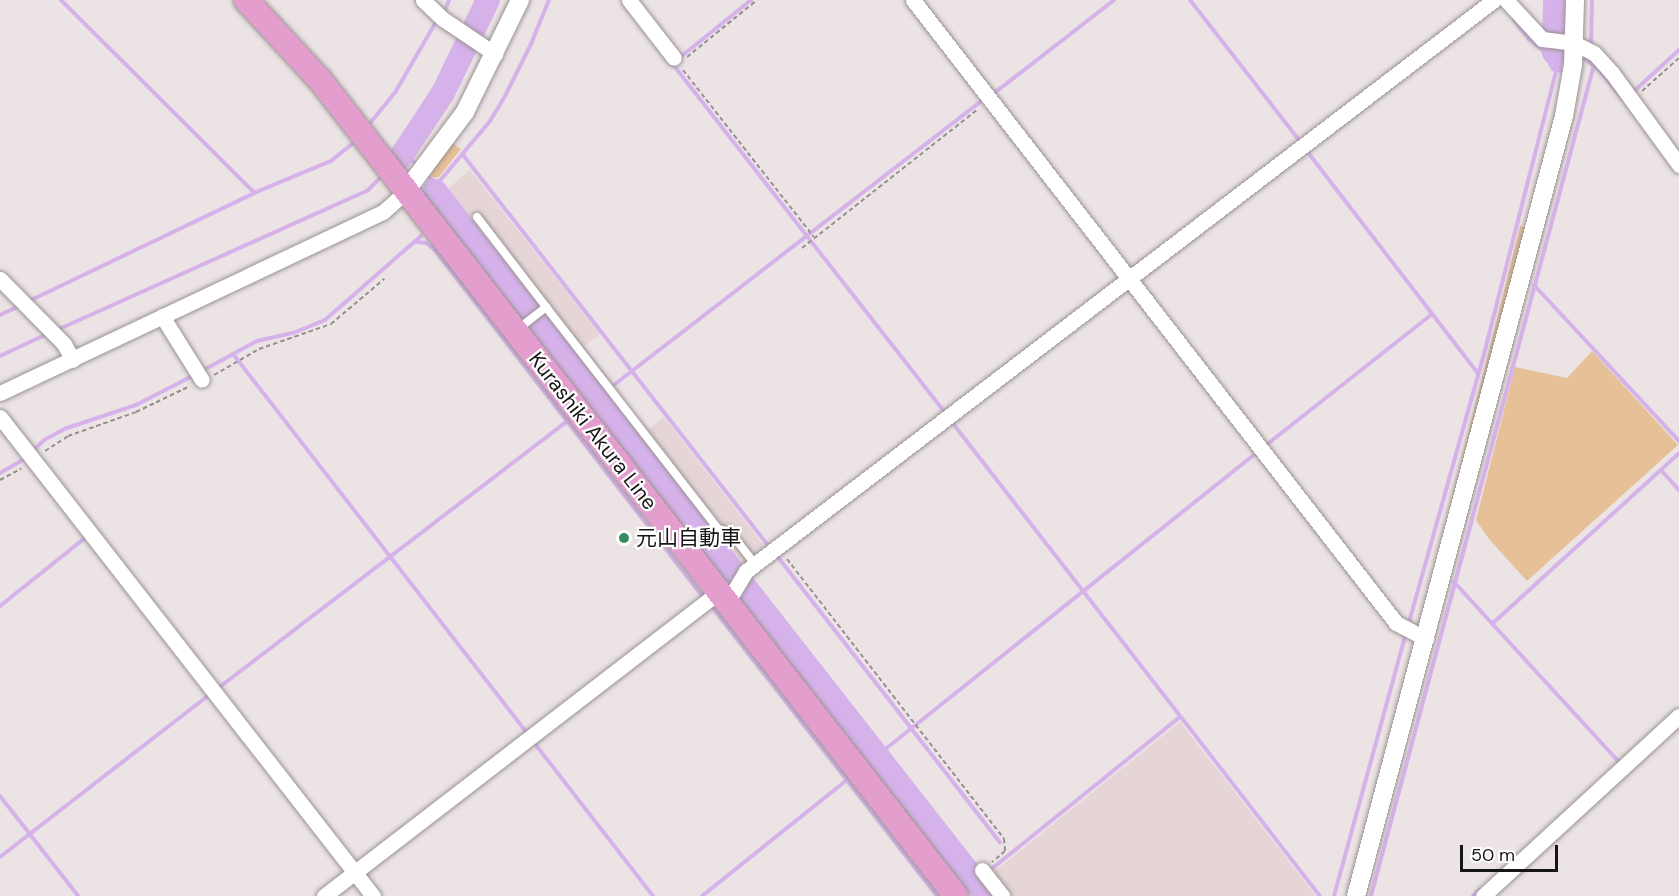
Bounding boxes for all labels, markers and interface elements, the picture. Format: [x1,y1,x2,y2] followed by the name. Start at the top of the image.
[524,347,662,515] street label: Kurashiki Akura Line
[636,525,741,551] place label: 元山自動車
[617,531,631,545] marker: 元山自動車
[1463,833,1560,871] scale bar
[1471,843,1515,867] text: 50 m

